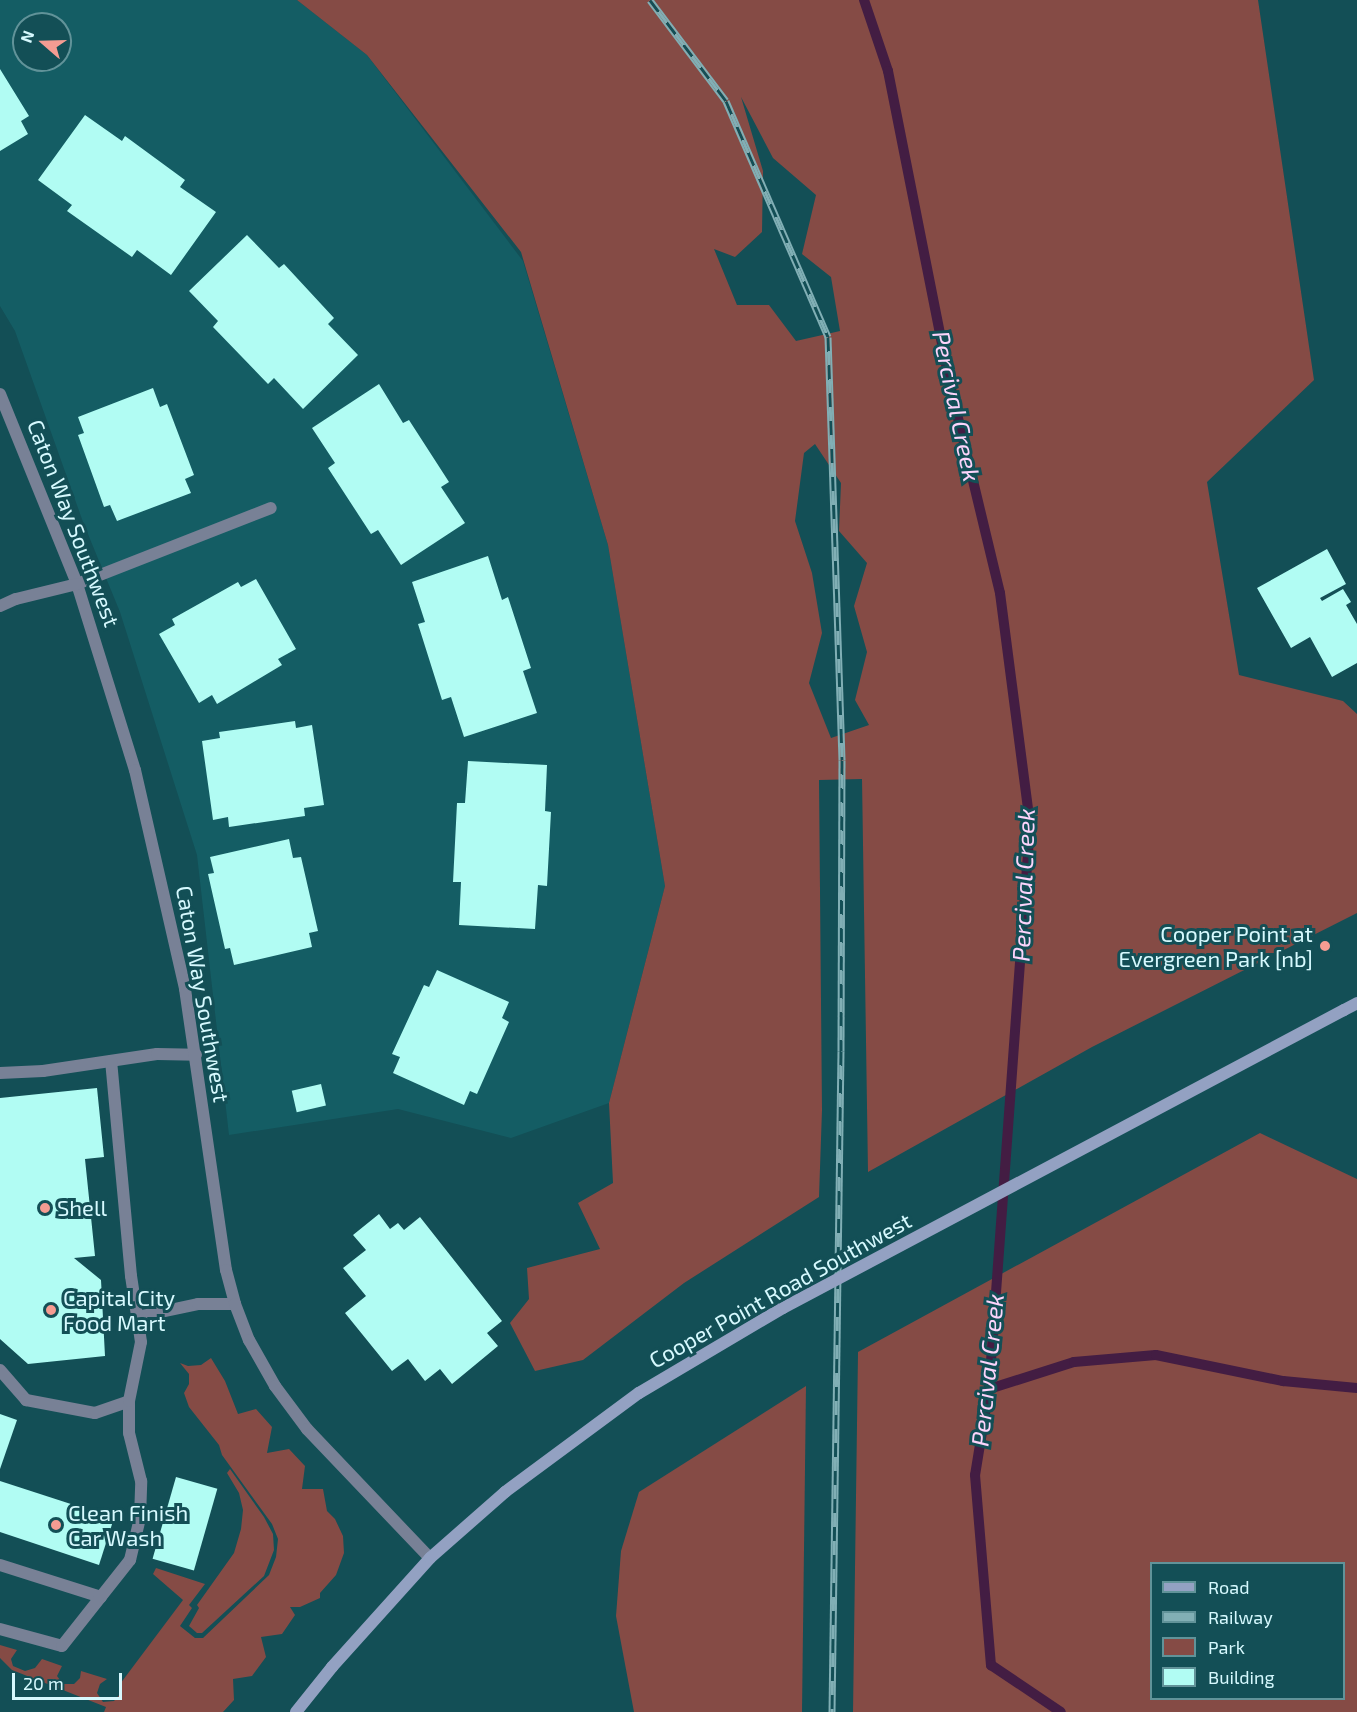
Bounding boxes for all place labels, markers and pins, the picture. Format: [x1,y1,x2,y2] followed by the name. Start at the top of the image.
[1118,920,1313,972] place label: Cooper Point at Evergreen Park [nb]
[1318,939,1332,953] marker: Cooper Point at Evergreen Park [nb]
[57,1195,107,1221] place label: Shell
[38,1201,52,1215] marker: Shell
[63,1284,176,1336] place label: Capital City Food Mart
[44,1303,58,1317] marker: Capital City Food Mart
[68,1499,188,1550] place label: Clean Finish Car Wash
[49,1518,63,1532] marker: Clean Finish Car Wash

